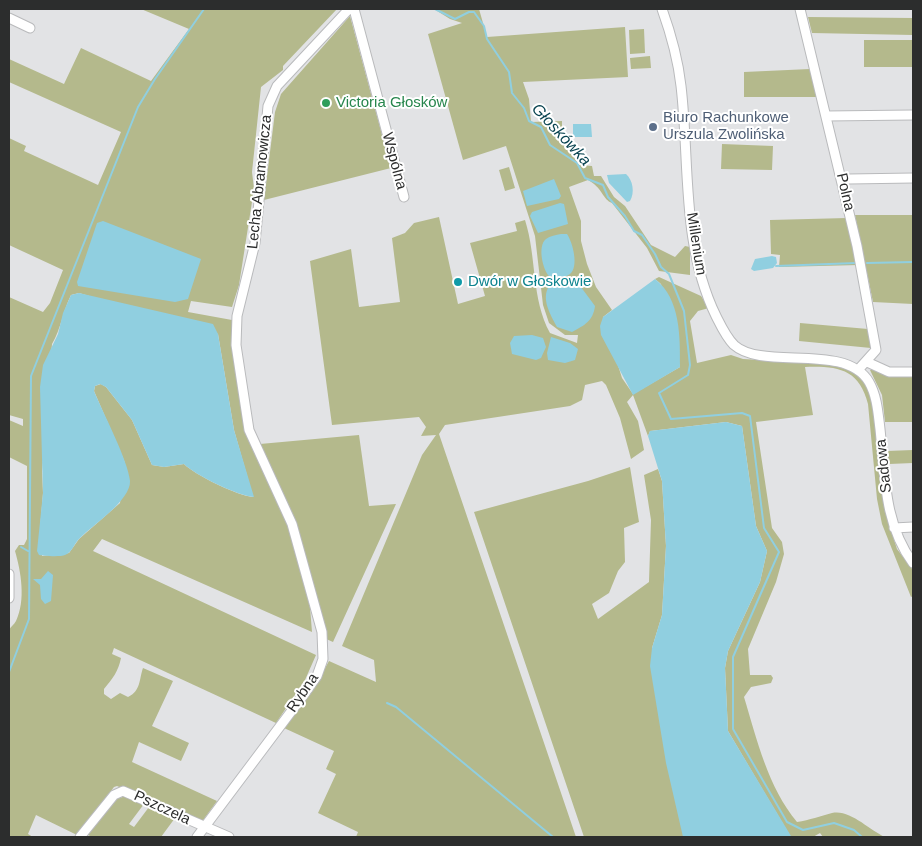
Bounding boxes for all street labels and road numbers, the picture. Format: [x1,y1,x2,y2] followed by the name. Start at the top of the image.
[244,114,276,250] street label: Lecha Abramowicza
[378,130,410,192] street label: Wspólna
[832,171,858,213] street label: Polna
[682,211,710,277] street label: Millenium
[872,438,896,494] street label: Sadowa
[283,670,323,716] street label: Rybna
[131,787,193,829] street label: Pszczela

